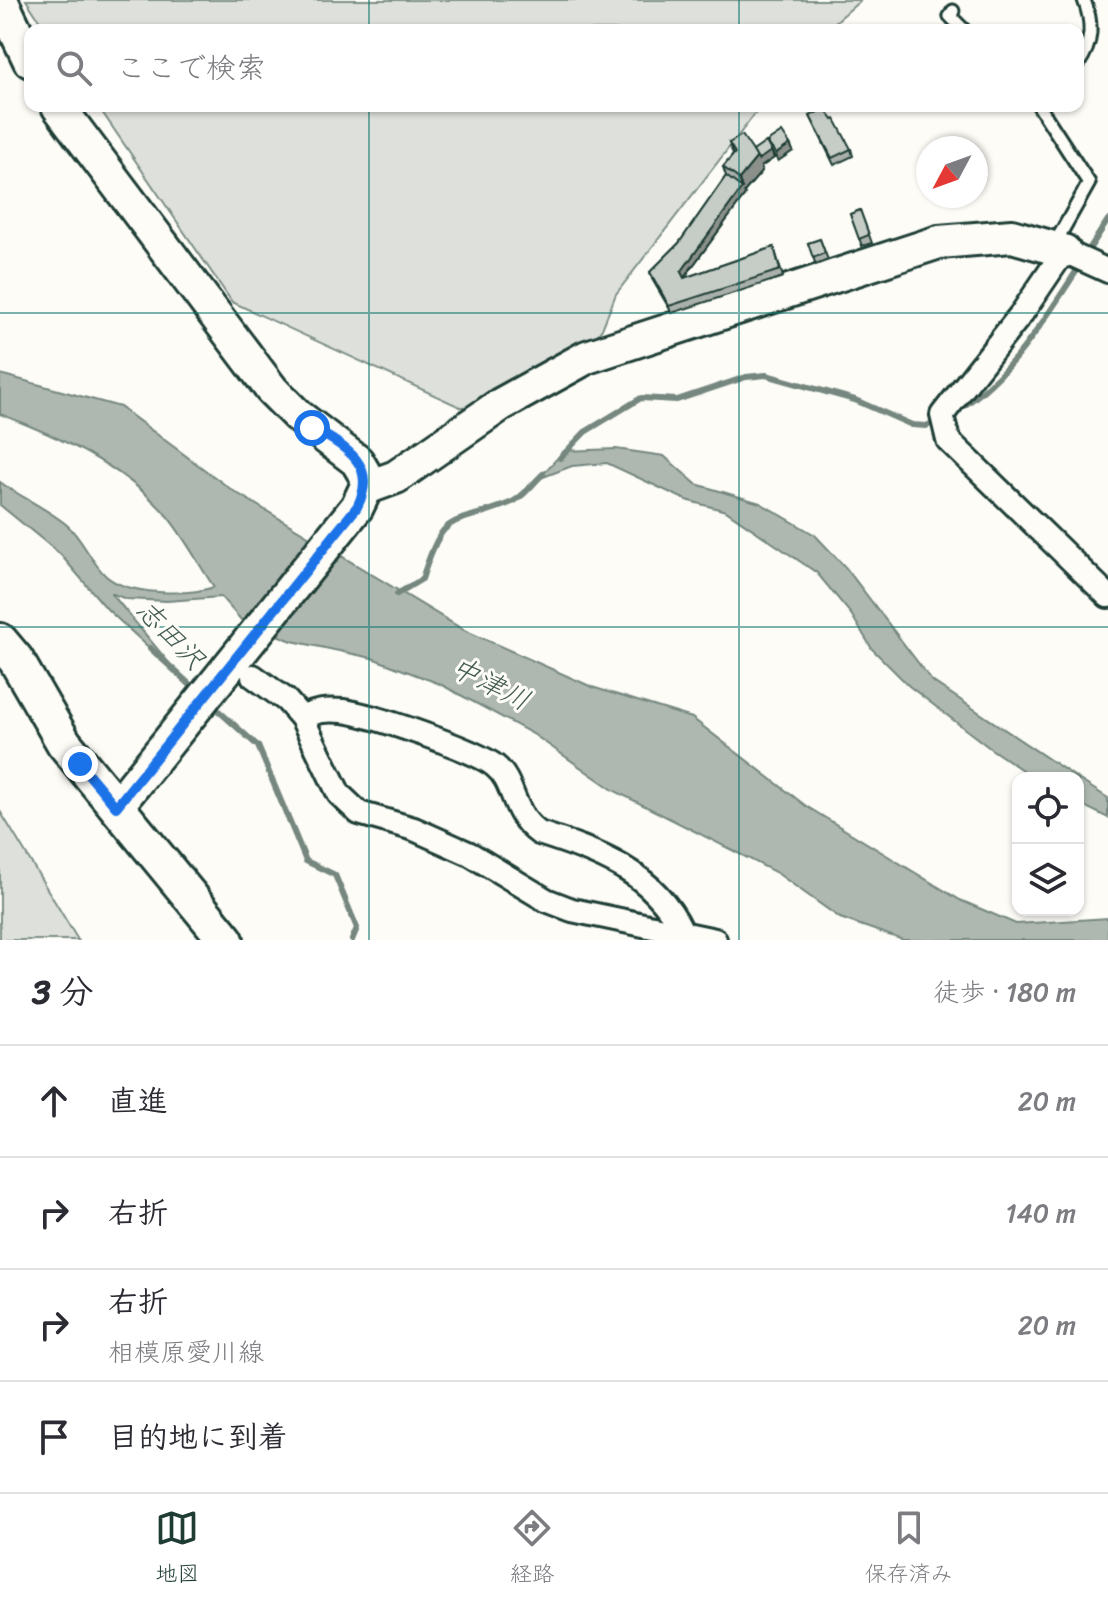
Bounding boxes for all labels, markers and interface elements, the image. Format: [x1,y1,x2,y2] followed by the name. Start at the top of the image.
[24,24,1084,112] search box
[116,41,266,95] text: ここで検索
[52,46,96,90] icon: search
[916,136,988,208] north arrow
[294,410,330,446] route start
[124,587,218,682] water label: 志田沢
[442,643,539,724] water label: 中津川
[62,746,98,782] route end
[1012,772,1084,916] map controls
[1012,772,1084,844] button: locate
[1012,844,1084,916] button: layers
[32,962,94,1022] text: 3 分
[934,969,1076,1015] text: 徒歩 · 180 m
[108,1074,168,1128] text: 直進
[1018,1078,1076,1124] text: 20 m
[32,1079,76,1123] icon: ahead
[108,1186,168,1240] text: 右折
[1005,1190,1076,1236] text: 140 m
[32,1191,76,1235] icon: right
[108,1275,168,1329] text: 右折
[1018,1302,1076,1348] text: 20 m
[32,1303,76,1347] icon: right
[108,1329,264,1375] text: 相模原愛川線
[108,1410,288,1464] text: 目的地に到着
[32,1415,76,1459] icon: arrive
[155,1506,199,1593] tab: 地図
[510,1506,554,1593] tab: 経路
[865,1506,953,1593] tab: 保存済み

